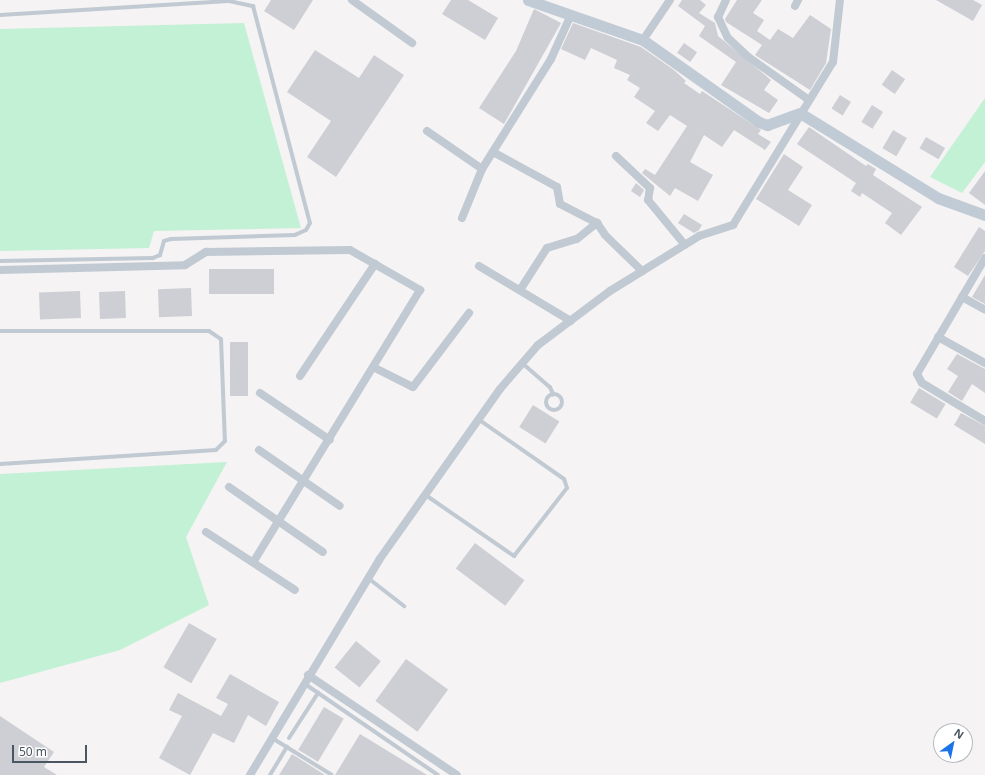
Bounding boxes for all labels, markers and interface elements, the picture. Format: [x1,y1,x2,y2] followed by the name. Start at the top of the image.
[933,723,973,763] north arrow
[951,725,967,742] text: N
[14,737,89,763] scale bar
[19,743,47,760] text: 50 m

